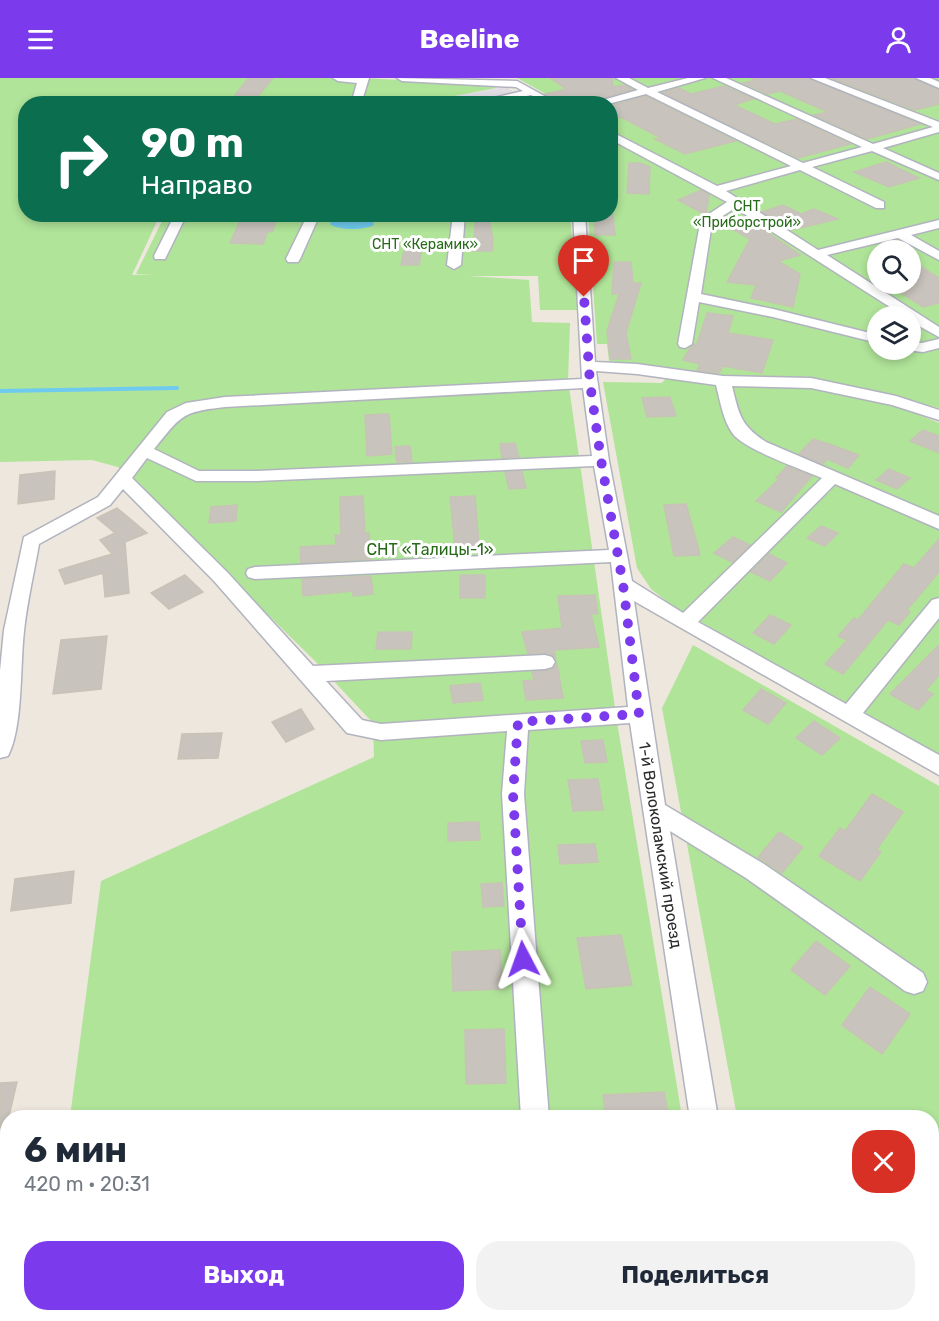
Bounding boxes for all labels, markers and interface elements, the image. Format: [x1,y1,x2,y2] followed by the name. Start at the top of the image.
[24,23,57,56] icon: menu
[420,23,519,55] text: Beeline
[882,23,915,56] icon: person
[141,118,244,168] text: 90 m
[42,120,120,198] icon: right
[141,169,253,201] text: Направо
[693,198,801,231] park label: СНТ «Приборстрой»
[558,235,609,297] pin
[372,236,478,253] park label: СНТ «Керамик»
[867,240,921,360] map controls
[867,240,921,294] button: search
[567,244,600,277] icon: arrive
[867,306,921,360] button: layers
[366,540,494,559] park label: СНТ «Талицы-1»
[635,741,686,950] street label: 1-й Волоколамский проезд
[491,927,555,991] position arrow
[24,1128,127,1171] text: 6 мин
[852,1130,915,1193] button: close
[24,1172,150,1196] text: 420 m · 20:31
[24,1241,464,1310] button: Выход
[476,1241,915,1310] button: Поделиться

